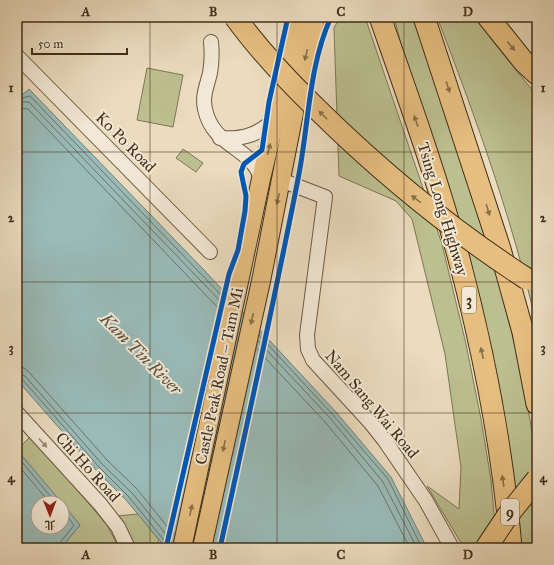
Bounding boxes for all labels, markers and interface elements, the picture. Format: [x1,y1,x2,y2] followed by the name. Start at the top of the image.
[81,4,91,20] text: A
[209,4,218,20] text: B
[337,4,346,20] text: C
[463,4,473,20] text: D
[32,30,127,56] scale bar
[38,37,63,51] text: 50 m
[507,41,516,52] one-way arrow
[302,48,308,61] one-way arrow
[8,80,14,96] text: 1
[540,80,546,96] text: 1
[445,81,451,93] one-way arrow
[92,108,160,176] street label: Ko Po Road
[318,110,328,120] one-way arrow
[413,114,419,126] one-way arrow
[413,140,473,279] street label: Tsing Long Highway
[266,142,272,155] one-way arrow
[274,193,280,205] one-way arrow
[410,195,421,204] one-way arrow
[485,205,491,217] one-way arrow
[8,210,15,226] text: 2
[540,210,547,226] text: 2
[191,285,247,466] street label: Castle Peak Road – Tam Mi
[462,287,476,313] road number: 3
[95,308,187,400] water label: Kam Tin River
[249,313,255,326] one-way arrow
[8,340,14,356] text: 3
[540,340,546,356] text: 3
[320,346,423,463] street label: Nam Sang Wai Road
[478,347,484,359] one-way arrow
[52,428,124,506] street label: Chi Ho Road
[38,438,47,447] one-way arrow
[221,440,227,452] one-way arrow
[7,470,15,486] text: 4
[539,470,547,486] text: 4
[500,475,506,488] one-way arrow
[30,495,70,535] north arrow
[501,499,519,525] road number: 9
[188,504,194,516] one-way arrow
[45,518,56,531] text: 北
[81,547,91,563] text: A
[209,547,218,563] text: B
[337,547,346,563] text: C
[463,547,473,563] text: D

